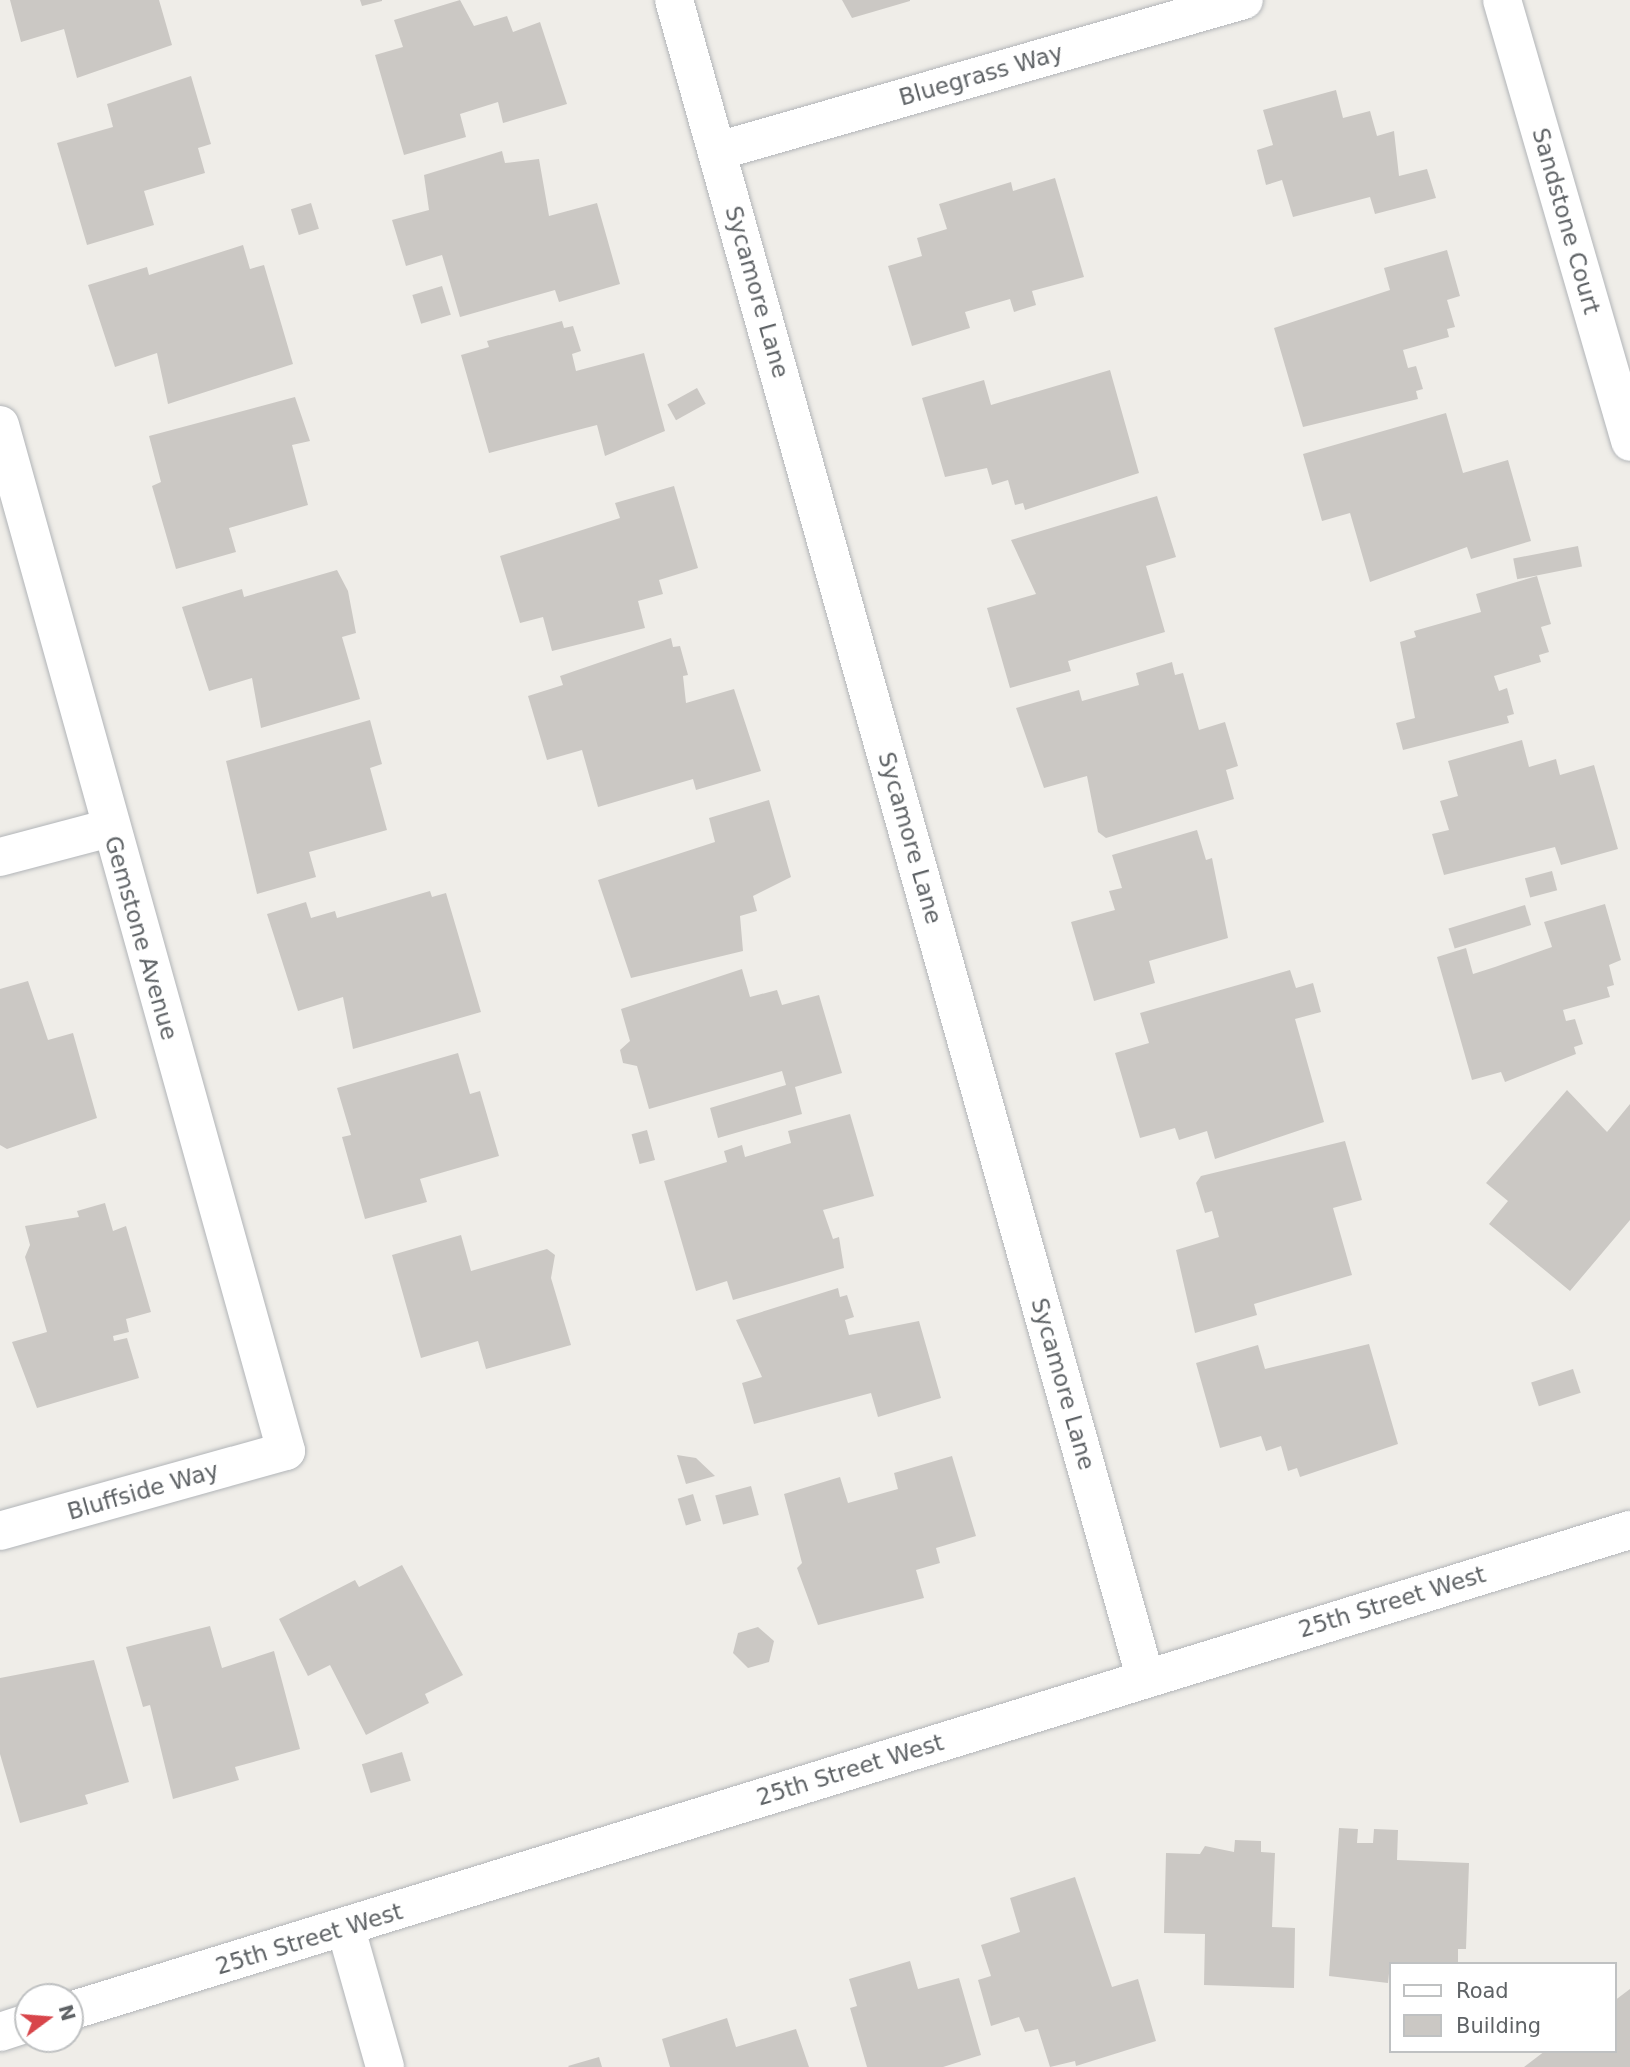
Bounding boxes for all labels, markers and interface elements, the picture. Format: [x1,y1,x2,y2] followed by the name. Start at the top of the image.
[896,38,1066,112] street label: Bluegrass Way
[1526,125,1606,317] street label: Sandstone Court
[719,203,795,381] street label: Sycamore Lane
[872,749,948,927] street label: Sycamore Lane
[99,833,183,1043] street label: Gemstone Avenue
[1025,1295,1101,1473] street label: Sycamore Lane
[64,1456,222,1526] street label: Bluffside Way
[1295,1560,1489,1644] street label: 25th Street West
[753,1728,947,1812] street label: 25th Street West
[212,1897,406,1981] street label: 25th Street West
[1388,1962,1616,2053] legend
[1456,1979,1509,2003] text: Road
[14,1983,84,2053] north arrow
[54,2002,80,2023] text: N
[1456,2014,1541,2038] text: Building

